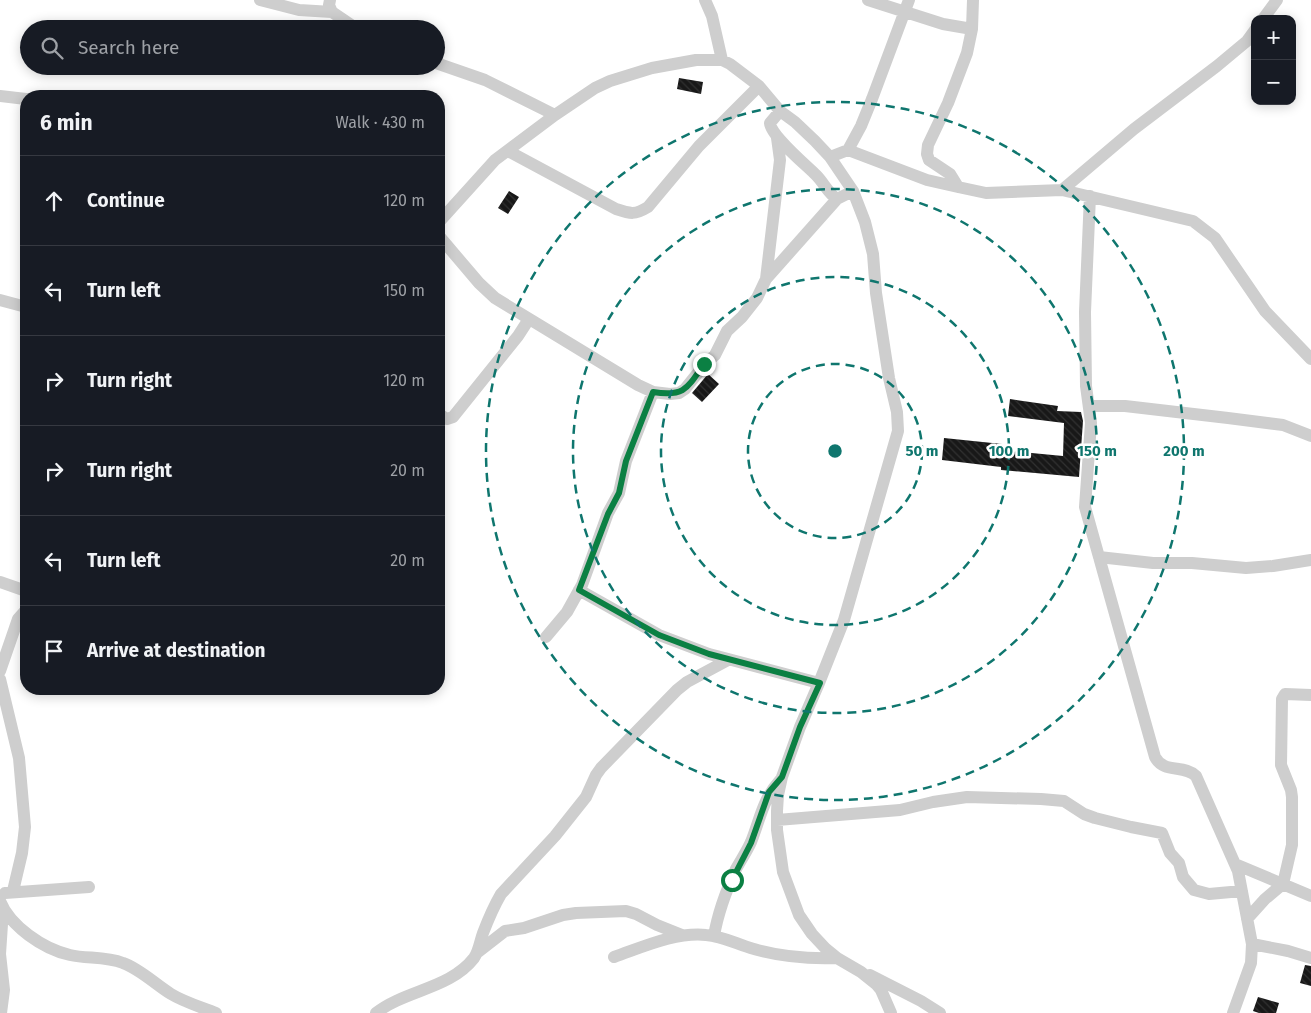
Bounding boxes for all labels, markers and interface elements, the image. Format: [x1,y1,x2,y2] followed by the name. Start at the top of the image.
[1251,15,1296,105] map controls
[1251,15,1296,60] button: +
[20,20,445,75] search box
[38,34,66,62] icon: search
[78,36,179,59] text: Search here
[1251,60,1296,105] button: −
[40,110,93,136] text: 6 min
[335,113,425,132] text: Walk · 430 m
[40,187,68,215] icon: ahead
[87,189,165,212] text: Continue
[383,191,425,210] text: 120 m
[40,277,68,305] icon: left
[87,279,161,302] text: Turn left
[383,281,425,300] text: 150 m
[693,353,716,376] route end
[40,367,68,395] icon: right
[87,369,172,392] text: Turn right
[383,371,425,390] text: 120 m
[826,442,844,460] centre of rings
[905,442,939,460] text: 50 m
[989,442,1029,460] text: 100 m
[1077,442,1117,460] text: 150 m
[1163,442,1205,460] text: 200 m
[40,457,68,485] icon: right
[87,459,172,482] text: Turn right
[390,461,425,480] text: 20 m
[40,547,68,575] icon: left
[87,549,161,572] text: Turn left
[390,551,425,570] text: 20 m
[40,637,68,665] icon: arrive
[87,639,266,662] text: Arrive at destination
[721,869,744,892] route start

